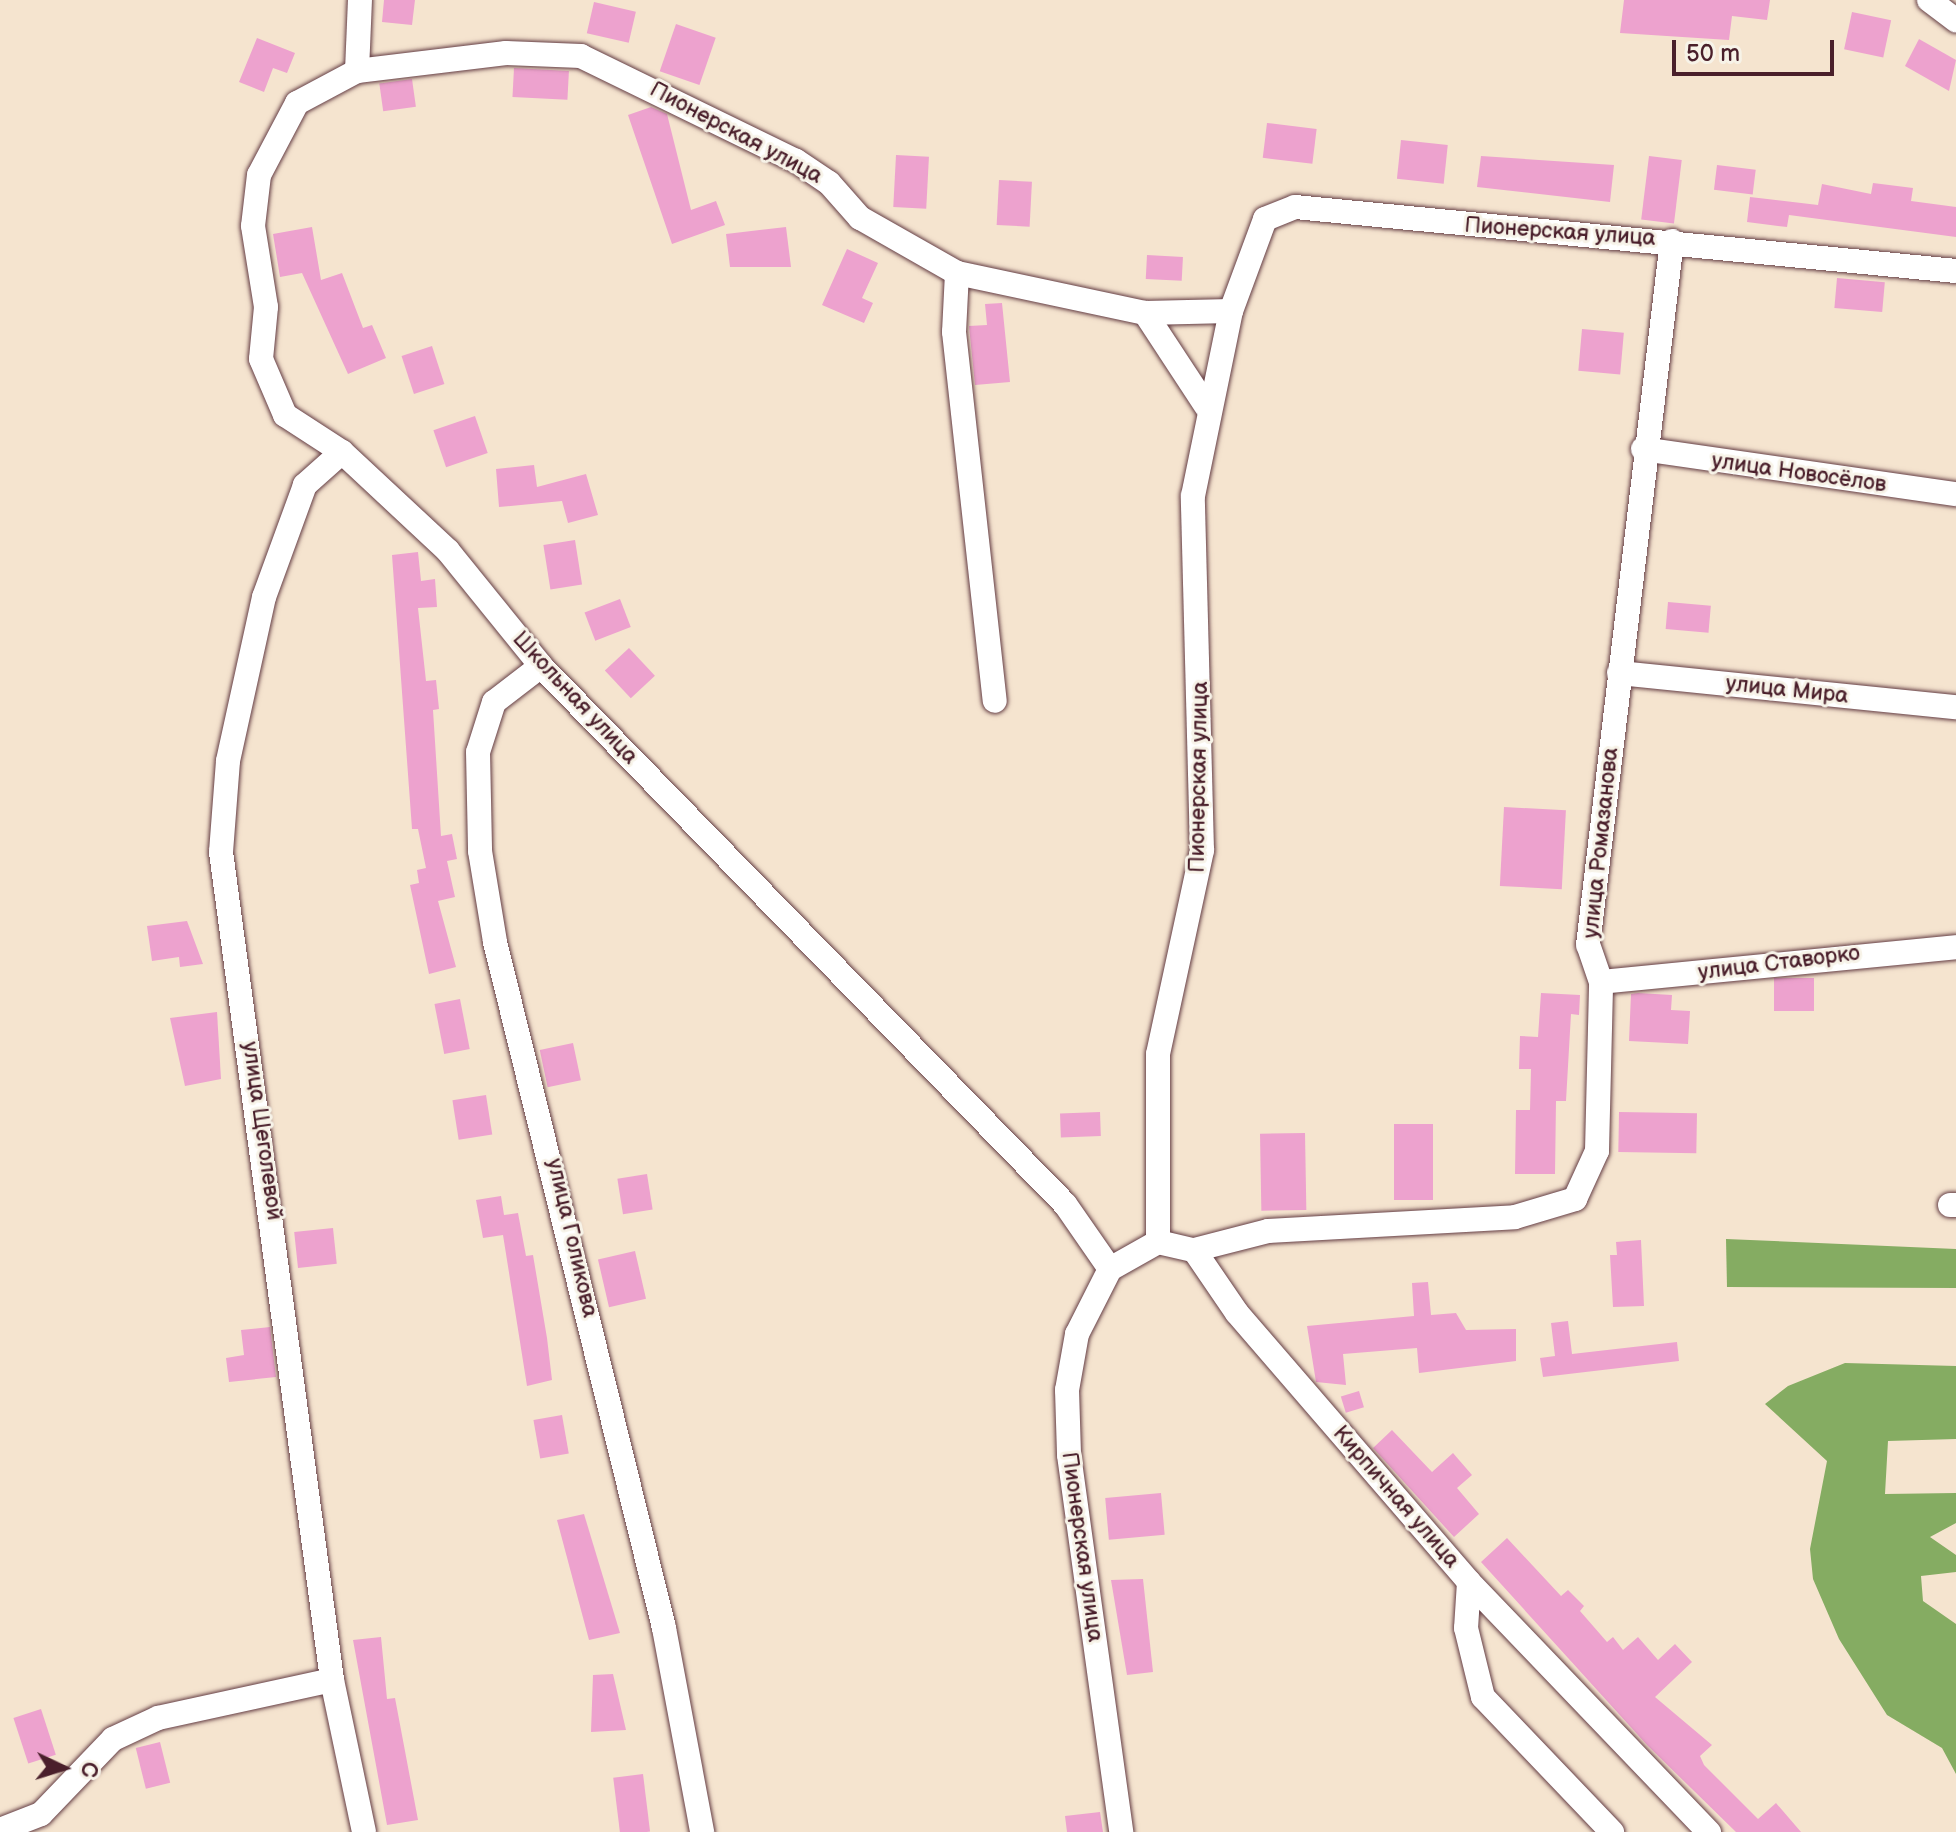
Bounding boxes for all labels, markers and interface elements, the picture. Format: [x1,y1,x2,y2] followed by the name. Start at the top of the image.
[1676,24,1838,74] scale bar
[1686,39,1740,68] text: 50 m
[645,76,827,190] street label: Пионерская улица
[1464,212,1656,252] street label: Пионерская улица
[1710,448,1888,498] street label: улица Новосёлов
[507,626,643,770] street label: Школьная улица
[1725,670,1849,710] street label: улица Мира
[1184,681,1214,873] street label: Пионерская улица
[1578,746,1624,940] street label: улица Ромазанова
[1697,940,1861,986] street label: улица Ставорко
[236,1040,288,1222] street label: улица Щеголевой
[541,1156,603,1320] street label: улица Голикова
[1327,1421,1465,1573] street label: Кирпичная улица
[1056,1450,1108,1644] street label: Пионерская улица
[24,1728,104,1808] north arrow
[74,1761,102,1778] text: С

